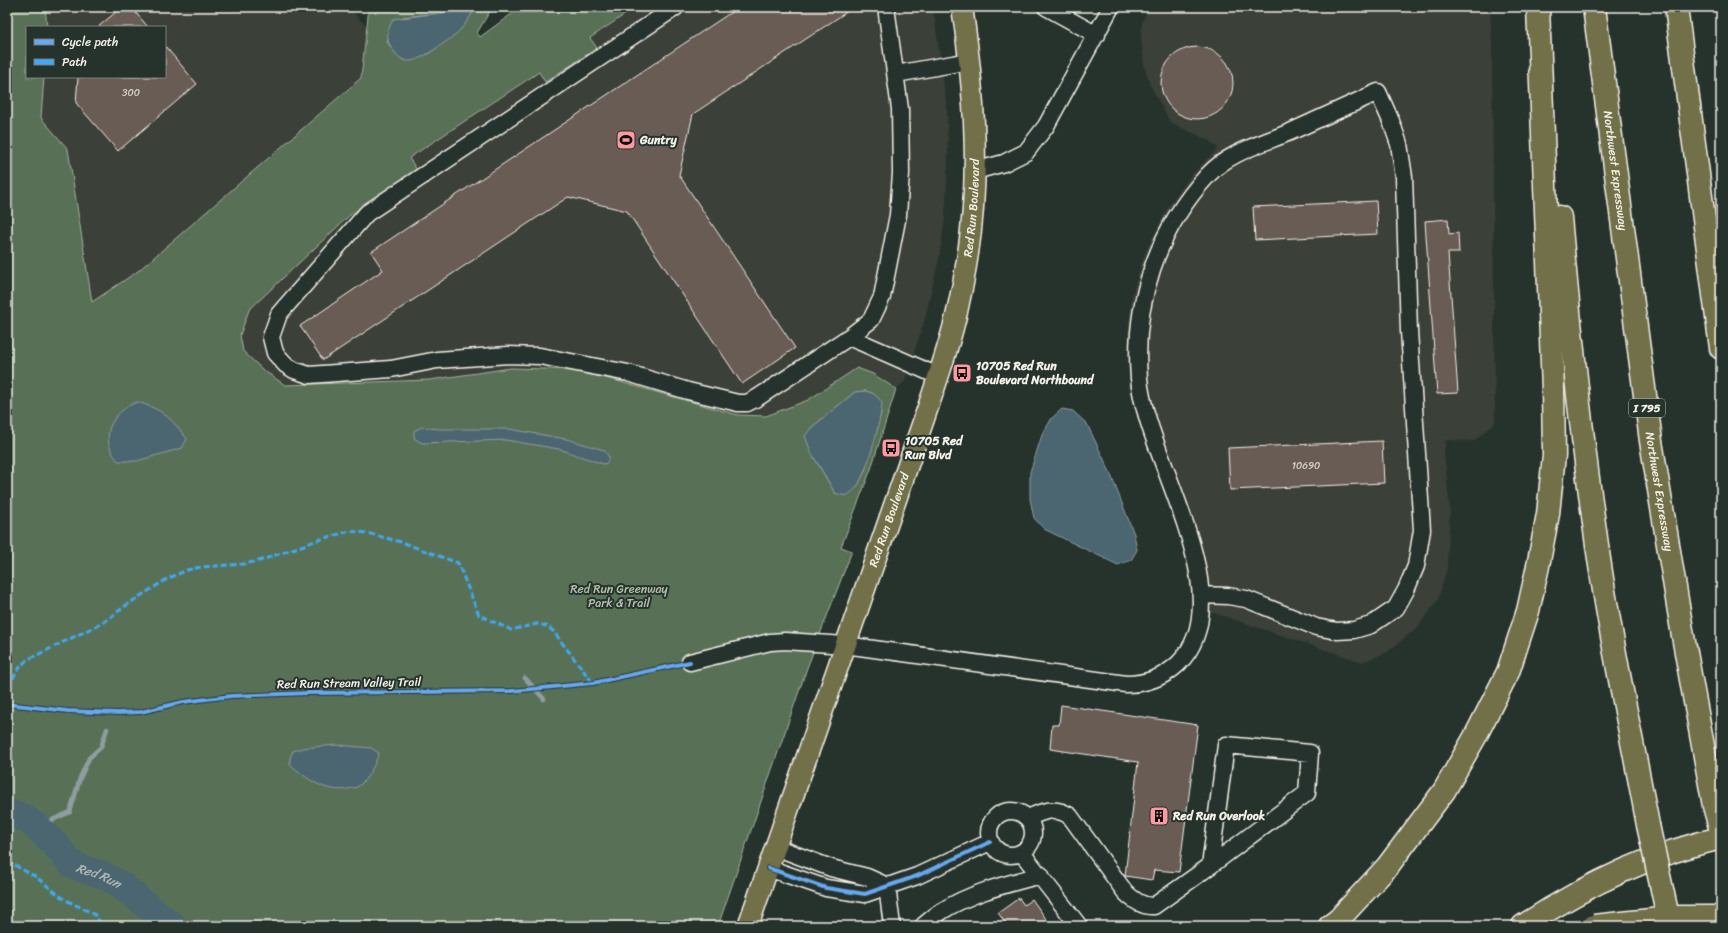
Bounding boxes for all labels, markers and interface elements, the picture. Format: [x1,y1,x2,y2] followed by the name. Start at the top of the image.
[26,26,166,78] legend
[62,31,118,53] text: Cycle path
[62,51,87,73] text: Path
[122,84,140,102] house number: 300
[1597,109,1634,233] street label: Northwest Expressway
[615,129,637,151] sports icon: Guntry
[639,129,678,151] place label: Guntry
[957,158,986,259] street label: Red Run Boulevard
[976,355,1095,391] place label: 10705 Red Run Boulevard Northbound
[951,362,973,384] bus stop icon: 10705 Red Run Boulevard Northbound
[1629,399,1665,417] road number: I 795
[904,430,964,466] place label: 10705 Red Run Blvd
[1639,431,1680,554] street label: Northwest Expressway
[880,437,902,459] bus stop icon: 10705 Red Run Blvd
[1292,457,1320,475] house number: 10690
[862,469,916,570] street label: Red Run Boulevard
[570,578,669,614] park label: Red Run Greenway Park & Trail
[277,671,422,695] street label: Red Run Stream Valley Trail
[1148,805,1170,827] building icon: Red Run Overlook
[1172,805,1266,827] place label: Red Run Overlook
[73,856,127,895] water label: Red Run

